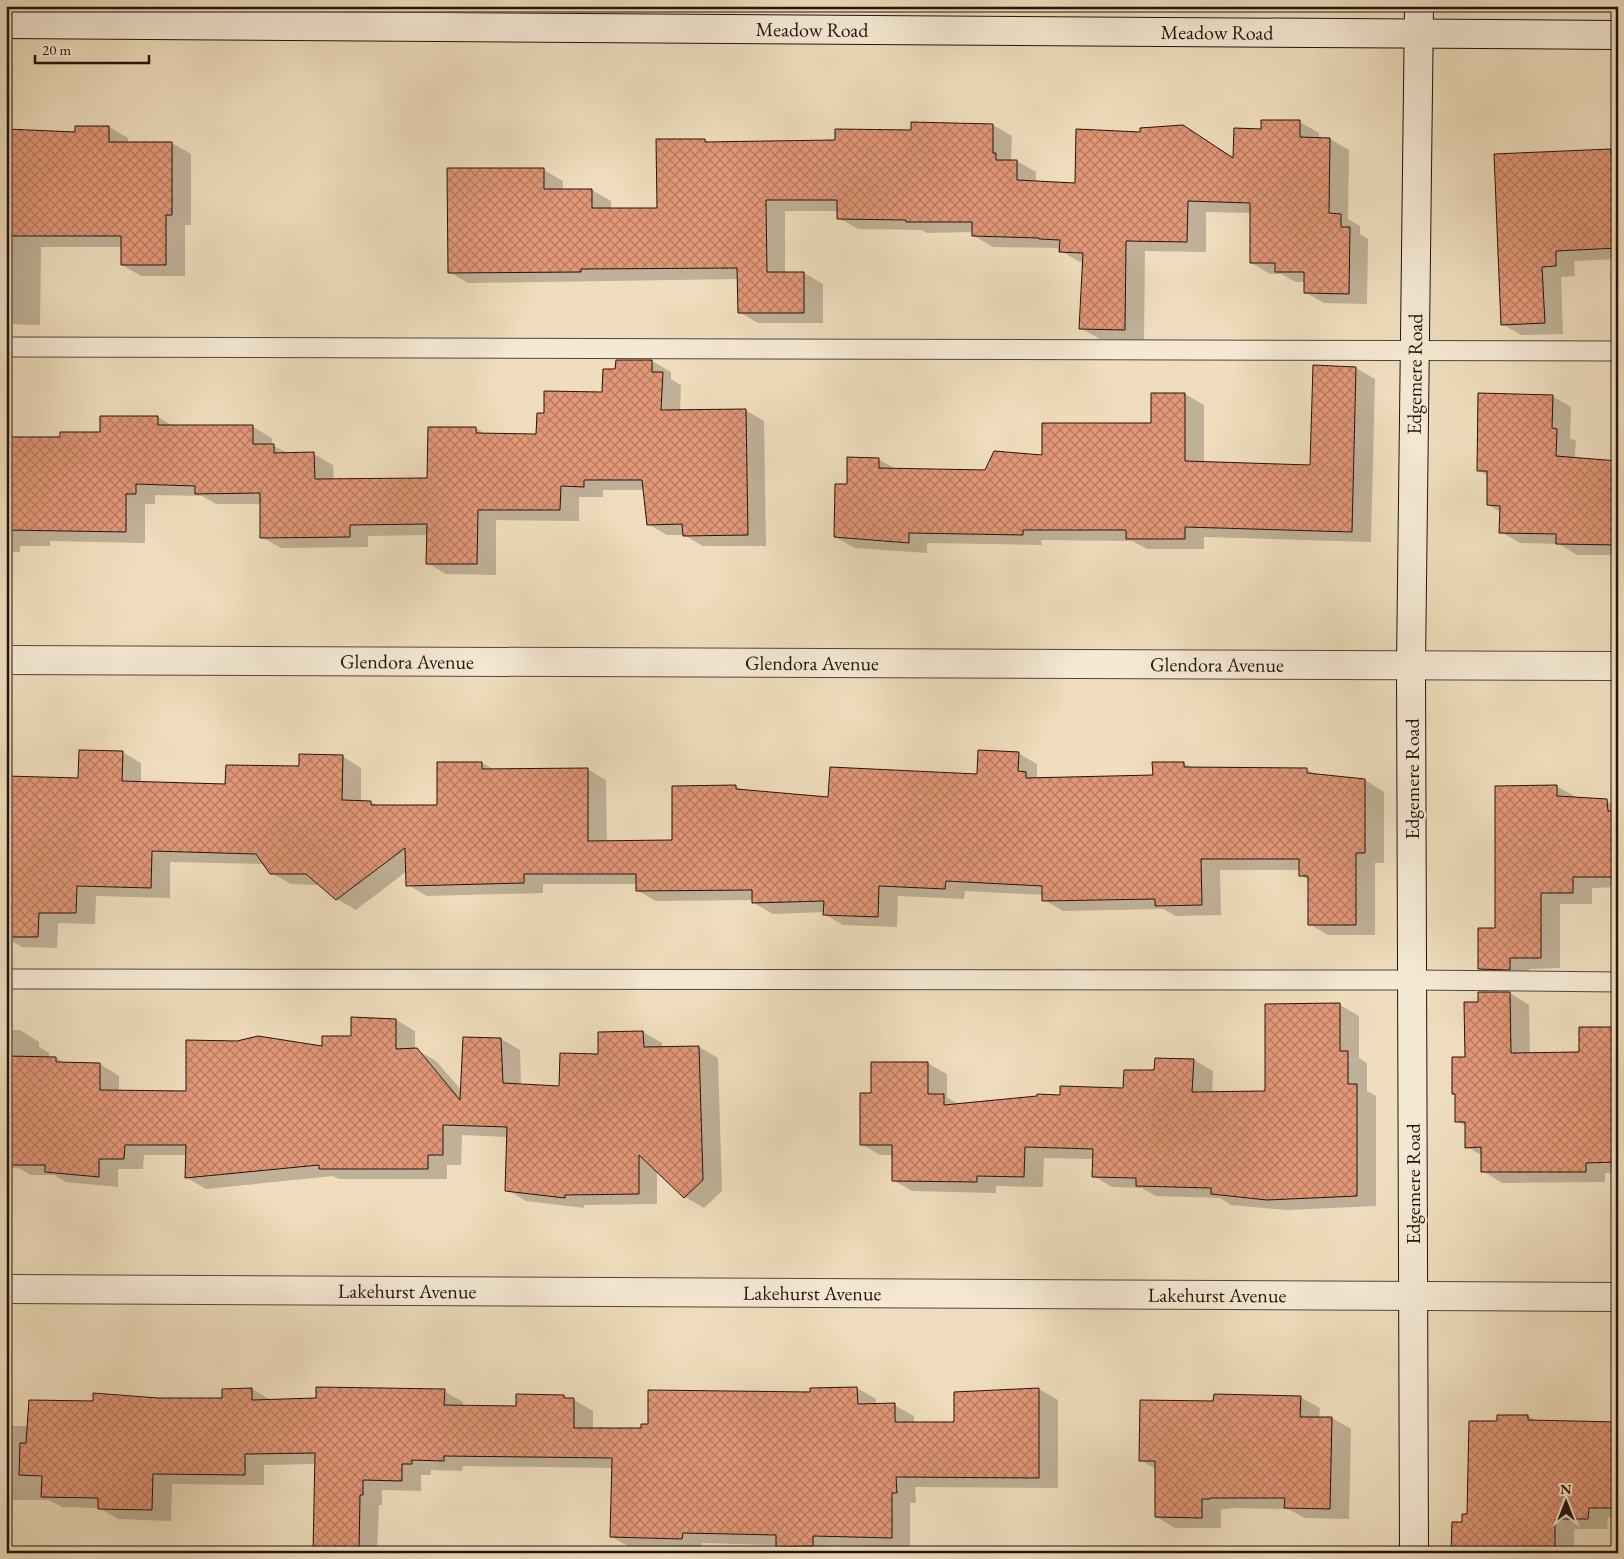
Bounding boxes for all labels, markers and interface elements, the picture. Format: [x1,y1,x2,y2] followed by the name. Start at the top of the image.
[756,16,869,43] street label: Meadow Road
[1161,19,1274,46] street label: Meadow Road
[35,32,149,64] scale bar
[42,40,71,59] text: 20 m
[1401,312,1428,435] street label: Edgemere Road
[340,648,474,675] street label: Glendora Avenue
[745,650,879,676] street label: Glendora Avenue
[1150,651,1284,678] street label: Glendora Avenue
[1399,718,1425,840] street label: Edgemere Road
[1400,1123,1426,1245] street label: Edgemere Road
[338,1278,477,1304] street label: Lakehurst Avenue
[743,1280,882,1306] street label: Lakehurst Avenue
[1148,1282,1287,1308] street label: Lakehurst Avenue
[1542,1476,1592,1526] north arrow
[1560,1480,1572,1498] text: N

